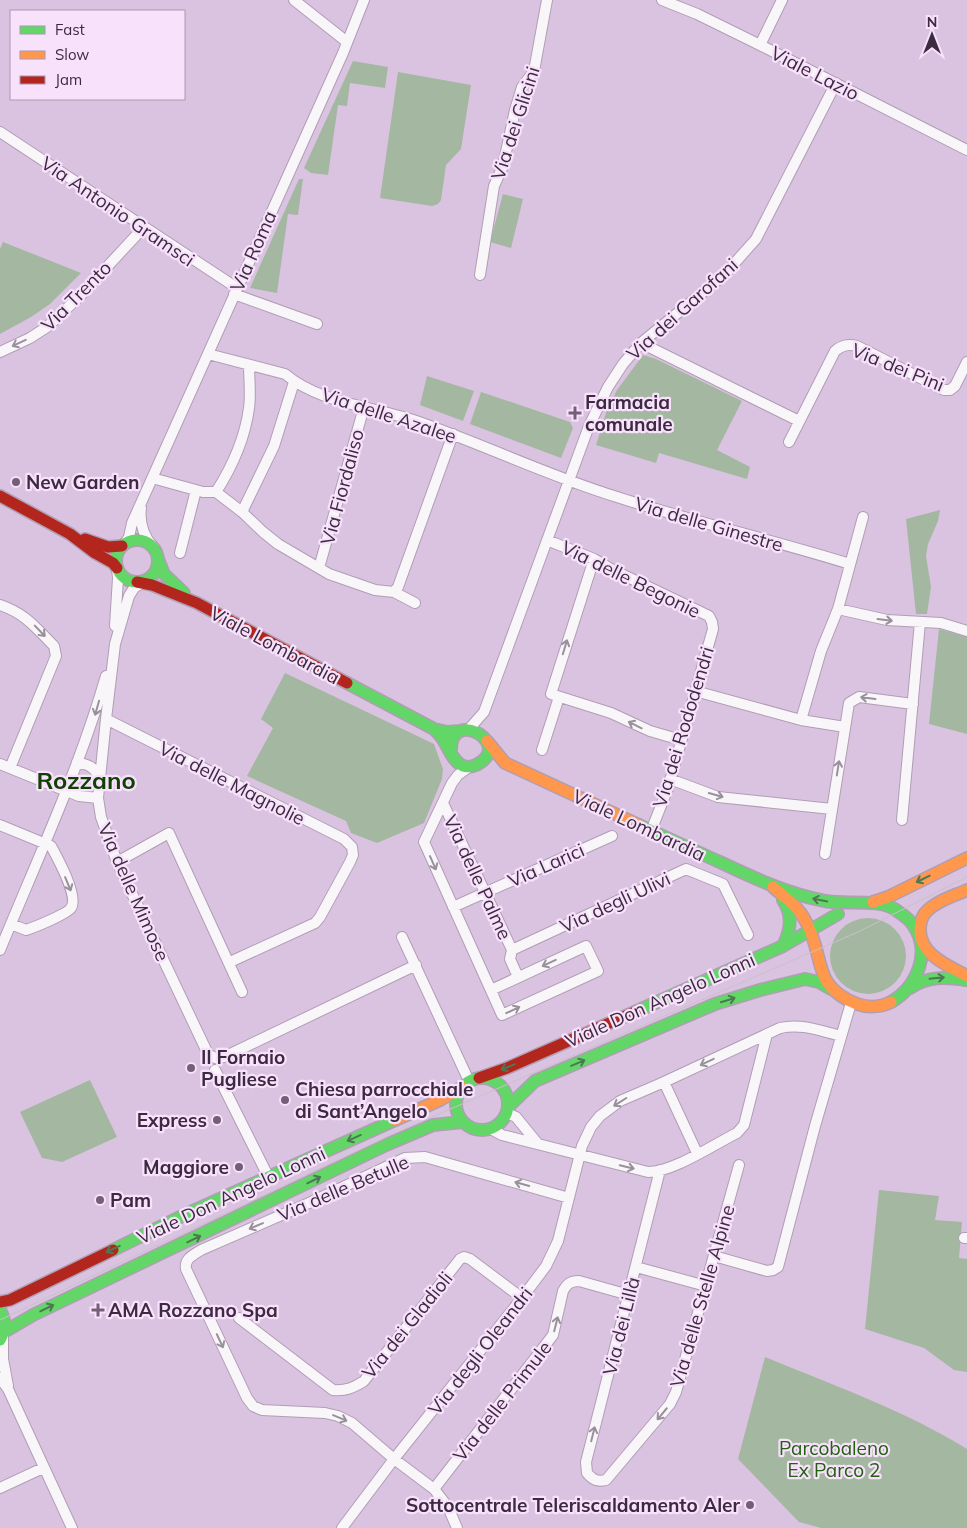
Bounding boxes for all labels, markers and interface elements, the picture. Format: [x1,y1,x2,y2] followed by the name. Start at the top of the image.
[10,10,185,100] legend
[907,10,957,60] north arrow
[927,13,937,31] text: N
[55,20,85,39] text: Fast
[767,41,863,105] street label: Viale Lazio
[55,45,89,64] text: Slow
[485,63,545,183] street label: Via dei Glicini
[55,70,82,89] text: Jam
[37,151,199,271] street label: Via Antonio Gramsci
[225,207,281,295] street label: Via Roma
[621,253,743,365] street label: Via dei Garofani
[36,256,116,336] street label: Via Trento
[848,338,948,396] street label: Via dei Pini
[12,339,27,349] one-way arrow
[318,382,460,448] street label: Via delle Azalee
[585,390,673,436] place label: Farmacia comunale
[569,407,581,419] marker: Farmacia comunale
[315,426,369,548] street label: Via Fiordaliso
[26,470,139,494] place label: New Garden
[10,476,22,488] marker: New Garden
[632,491,786,557] street label: Via delle Ginestre
[558,535,704,623] street label: Via delle Begonie
[206,601,344,689] street label: Viale Lombardia
[877,615,893,625] one-way arrow
[34,625,46,638] one-way arrow
[561,640,570,656] one-way arrow
[647,644,719,810] street label: Via dei Rododendri
[860,693,876,703] one-way arrow
[91,699,101,715] one-way arrow
[628,719,643,729] one-way arrow
[155,736,309,830] street label: Via delle Magnolie
[834,760,844,776] one-way arrow
[36,765,136,795] district label: Rozzano
[569,784,709,866] street label: Viale Lombardia
[708,791,724,801] one-way arrow
[439,811,517,943] street label: Via delle Palme
[93,819,175,965] street label: Via delle Mimose
[504,838,588,892] street label: Via Larici
[429,855,439,870] one-way arrow
[556,866,674,938] street label: Via degli Ulivi
[916,875,931,885] one-way arrow
[64,876,73,891] one-way arrow
[812,895,828,904] one-way arrow
[561,947,759,1053] street label: Viale Don Angelo Lonni
[542,958,557,968] one-way arrow
[929,973,945,983] one-way arrow
[719,994,735,1004] one-way arrow
[505,1005,520,1015] one-way arrow
[201,1045,285,1091] place label: Il Fornaio Pugliese
[570,1057,585,1067] one-way arrow
[700,1057,715,1067] one-way arrow
[185,1062,197,1074] marker: Il Fornaio Pugliese
[501,1063,516,1072] one-way arrow
[295,1077,473,1123] place label: Chiesa parrocchiale di Sant’Angelo
[279,1094,291,1106] marker: Chiesa parrocchiale di Sant’Angelo
[613,1098,627,1108] one-way arrow
[137,1108,207,1132] place label: Express
[211,1114,223,1126] marker: Express
[347,1134,362,1143] one-way arrow
[133,1141,329,1249] street label: Viale Don Angelo Lonni
[274,1150,412,1226] street label: Via delle Betulle
[143,1155,229,1179] place label: Maggiore
[233,1161,245,1173] marker: Maggiore
[618,1163,634,1172] one-way arrow
[306,1175,321,1184] one-way arrow
[514,1179,530,1189] one-way arrow
[110,1188,151,1212] place label: Pam
[94,1194,106,1206] marker: Pam
[664,1202,740,1390] street label: Via delle Stelle Alpine
[249,1222,264,1231] one-way arrow
[186,1234,201,1243] one-way arrow
[106,1245,121,1254] one-way arrow
[356,1267,458,1383] street label: Via dei Gladioli
[597,1274,645,1378] street label: Via dei Lillà
[422,1282,538,1420] street label: Via degli Oleandri
[108,1298,278,1322] place label: AMA Rozzano Spa
[39,1303,54,1312] one-way arrow
[92,1304,104,1316] marker: AMA Rozzano Spa
[552,1316,561,1332] one-way arrow
[215,1333,225,1348] one-way arrow
[447,1336,557,1466] street label: Via delle Primule
[657,1407,668,1420] one-way arrow
[332,1414,347,1423] one-way arrow
[589,1426,599,1442] one-way arrow
[779,1436,889,1482] park label: Parcobaleno Ex Parco 2
[406,1493,741,1517] place label: Sottocentrale Teleriscaldamento Aler
[744,1499,756,1511] marker: Sottocentrale Teleriscaldamento Aler

